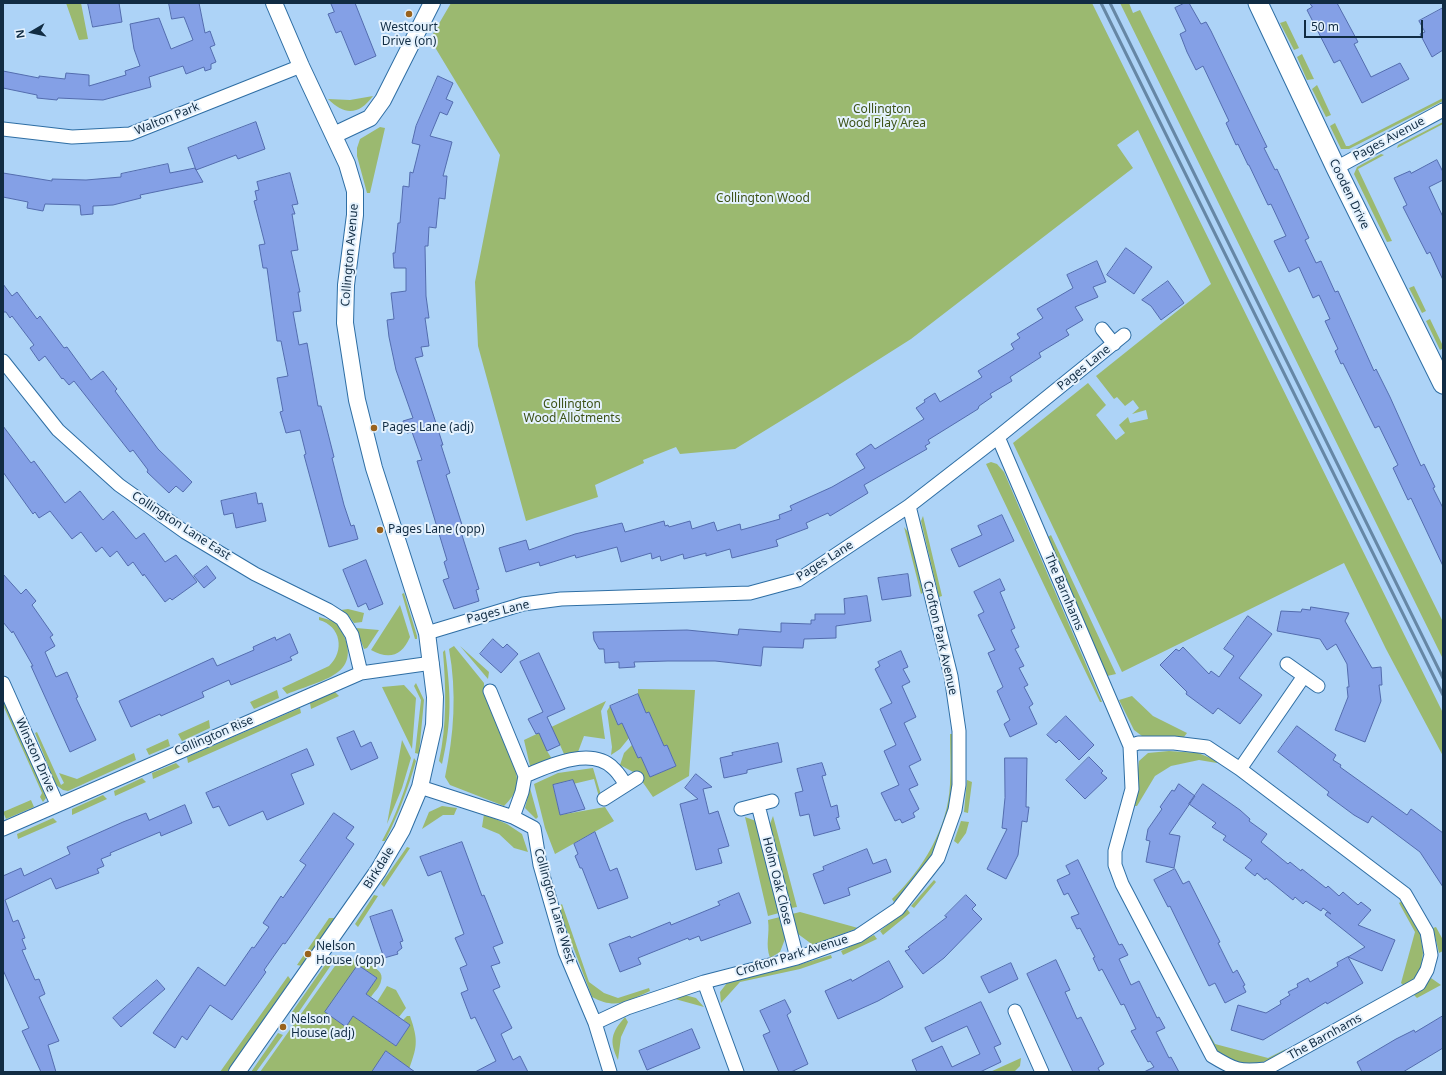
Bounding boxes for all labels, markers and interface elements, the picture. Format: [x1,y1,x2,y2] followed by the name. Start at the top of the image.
[404,9,414,19] marker: Westcourt Drive (on)
[12,12,52,52] north arrow
[1306,12,1425,38] scale bar
[1311,18,1339,35] text: 50 m
[380,21,438,49] place label: Westcourt Drive (on)
[12,28,28,40] text: N
[133,100,201,138] street label: Walton Park
[838,103,926,131] park label: Collington Wood Play Area
[1351,114,1427,164] street label: Pages Avenue
[1326,156,1372,232] street label: Cooden Drive
[716,192,810,206] park label: Collington Wood
[338,203,362,307] street label: Collington Avenue
[1055,342,1113,394] street label: Pages Lane
[524,398,620,426] park label: Collington Wood Allotments
[382,421,474,435] place label: Pages Lane (adj)
[369,423,379,433] marker: Pages Lane (adj)
[129,489,233,563] street label: Collington Lane East
[388,523,485,537] place label: Pages Lane (opp)
[375,525,385,535] marker: Pages Lane (opp)
[794,538,856,584] street label: Pages Lane
[1041,551,1087,633] street label: The Barnhams
[920,580,960,696] street label: Crofton Park Avenue
[465,597,531,627] street label: Pages Lane
[172,713,256,759] street label: Collington Rise
[12,716,58,794] street label: Winston Drive
[759,836,795,926] street label: Holm Oak Close
[361,845,397,891] street label: Birkdale
[531,847,577,965] street label: Collington Lane West
[734,932,850,980] street label: Crofton Park Avenue
[316,940,384,968] place label: Nelson House (opp)
[303,949,313,959] marker: Nelson House (opp)
[1286,1011,1364,1063] street label: The Barnhams
[291,1013,355,1041] place label: Nelson House (adj)
[278,1022,288,1032] marker: Nelson House (adj)

